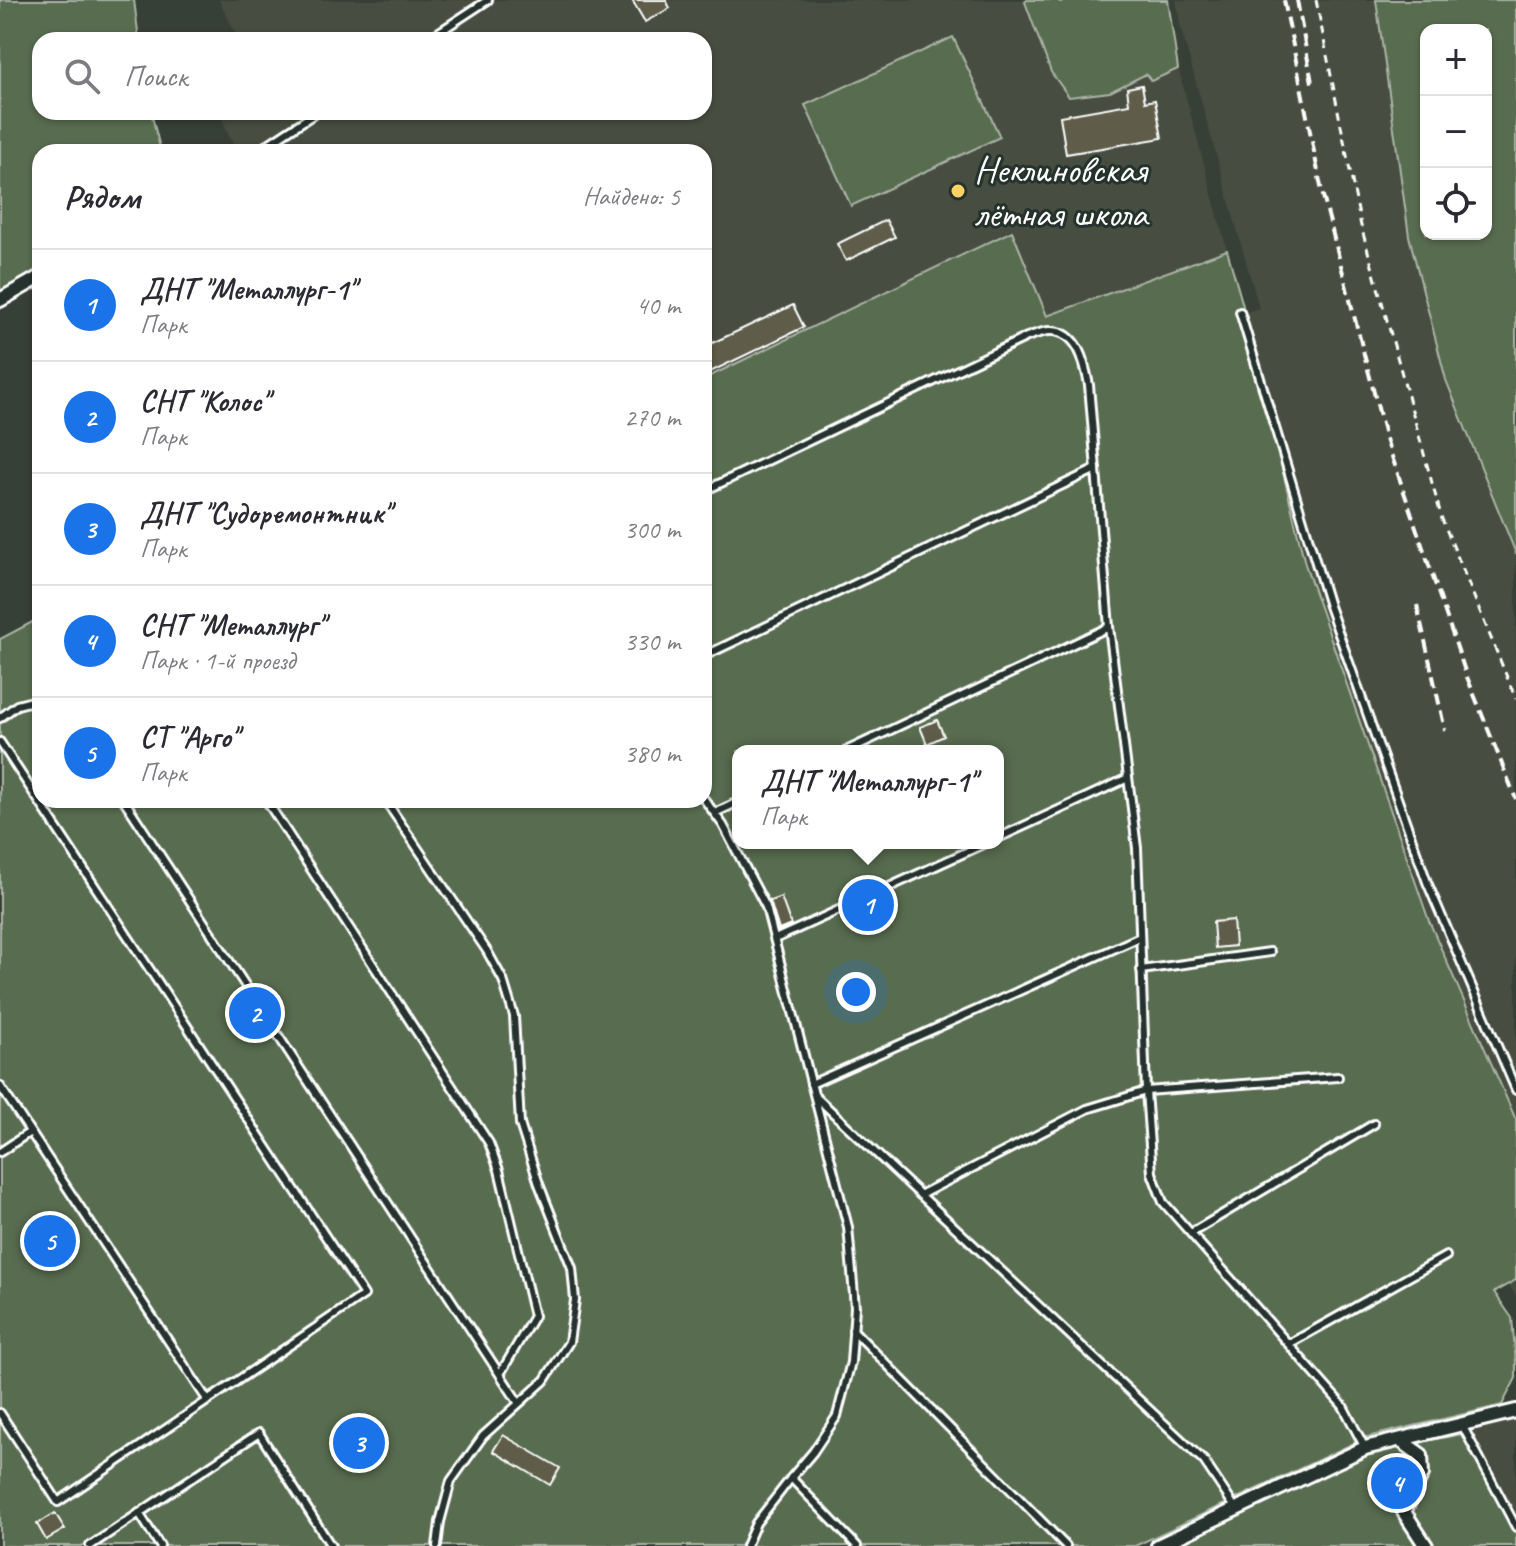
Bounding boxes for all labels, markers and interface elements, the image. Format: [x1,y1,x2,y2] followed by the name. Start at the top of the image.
[1420,24,1492,240] map controls
[1420,24,1492,96] button: +
[32,32,712,120] search box
[60,54,104,98] icon: search
[124,57,187,95] text: Поиск
[1420,96,1492,168] button: −
[974,146,1150,237] place label: Неклиновская лётная школа
[1420,168,1492,240] button: locate
[64,175,140,218] text: Рядом
[583,180,680,213] text: Найдено: 5
[949,182,967,200] marker: Неклиновская лётная школа
[140,270,355,308] text: ДНТ "Металлург-1"
[84,289,96,322] text: 1
[636,289,680,322] text: 40 m
[140,308,186,341] text: Парк
[140,382,269,420] text: СНТ "Колос"
[84,401,96,434] text: 2
[624,401,680,434] text: 270 m
[140,420,186,453] text: Парк
[140,494,390,532] text: ДНТ "Судоремонтник"
[84,513,96,546] text: 3
[624,513,680,546] text: 300 m
[140,532,186,565] text: Парк
[140,606,324,644] text: СНТ "Металлург"
[84,625,96,658] text: 4
[624,625,680,658] text: 330 m
[140,644,295,677] text: Парк · 1-й проезд
[140,718,238,756] text: СТ "Арго"
[84,737,96,770] text: 5
[624,737,680,770] text: 380 m
[732,745,1004,849] popup
[140,756,186,789] text: Парк
[760,762,976,800] text: ДНТ "Металлург-1"
[760,800,807,833] text: Парк
[842,875,894,935] pin: 1
[836,972,876,1012] your location
[229,983,281,1043] pin: 2
[24,1211,76,1271] pin: 5
[333,1413,385,1473] pin: 3
[1371,1453,1423,1513] pin: 4

